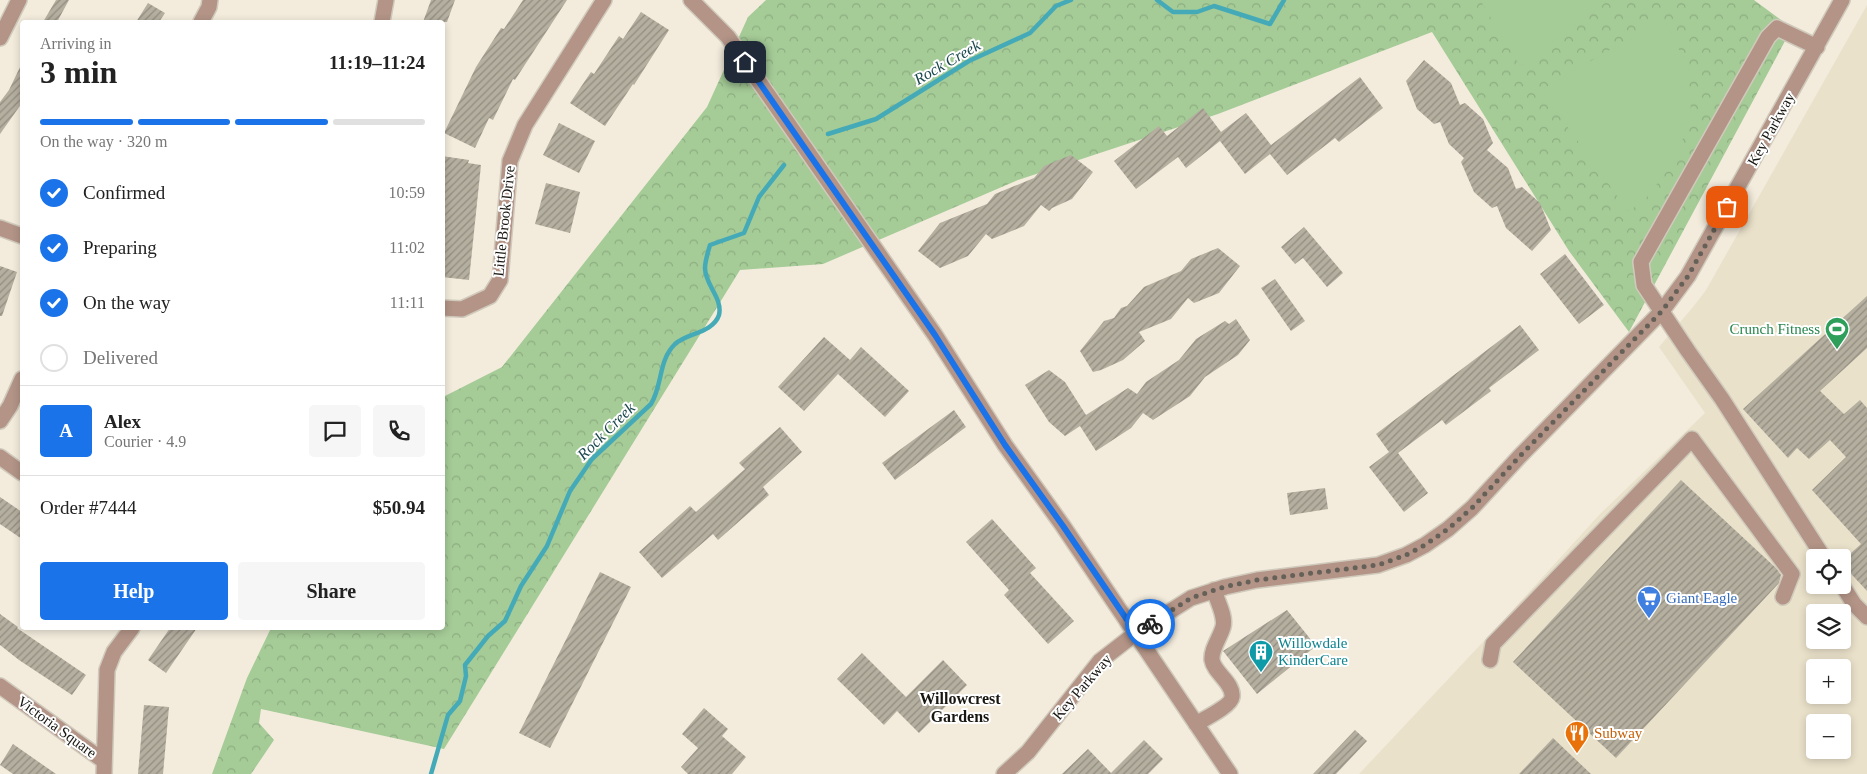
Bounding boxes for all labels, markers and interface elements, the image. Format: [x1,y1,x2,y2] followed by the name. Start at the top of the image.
[40,35,112,52] text: Arriving in
[910,36,984,88] water label: Rock Creek
[724,41,766,83] pin
[731,48,759,76] icon: home
[329,52,425,73] text: 11:19–11:24
[40,54,117,90] text: 3 min
[1744,89,1798,168] street label: Key Parkway
[40,133,168,150] text: On the way · 320 m
[490,164,518,277] street label: Little Brook Drive
[40,179,68,207] icon: check
[83,182,165,203] text: Confirmed
[389,184,425,201] text: 10:59
[1706,186,1748,228] pin
[1713,193,1741,221] icon: bag
[40,234,68,262] icon: check
[83,237,157,258] text: Preparing
[389,239,425,256] text: 11:02
[40,289,68,317] icon: check
[83,292,171,313] text: On the way
[390,294,425,311] text: 11:11
[1824,316,1850,350] sports icon: Crunch Fitness
[1730,321,1820,337] place label: Crunch Fitness
[83,347,158,368] text: Delivered
[573,398,639,464] water label: Rock Creek
[309,405,361,457] button: chat
[373,405,425,457] button: phone
[104,411,141,432] text: Alex
[59,420,73,441] text: A
[104,433,186,450] text: Courier · 4.9
[40,497,137,518] text: Order #7444
[373,497,425,518] text: $50.94
[1806,549,1851,759] map controls
[1806,549,1851,594] button: locate
[40,562,228,620] button: Help
[238,562,425,620] button: Share
[1636,585,1662,619] supermarket icon: Giant Eagle
[1666,590,1738,606] place label: Giant Eagle
[1125,599,1175,649] courier
[1806,604,1851,649] button: layers
[1136,610,1164,638] icon: bike
[1278,635,1348,668] place label: Willowdale KinderCare
[1248,639,1274,673] building icon: Willowdale KinderCare
[1049,651,1115,723] street label: Key Parkway
[1806,659,1851,704] button: +
[919,690,1001,725] district label: Willowcrest Gardens
[14,693,100,761] street label: Victoria Square
[1806,714,1851,759] button: −
[1564,720,1590,754] restaurant icon: Subway
[1594,725,1643,741] place label: Subway

